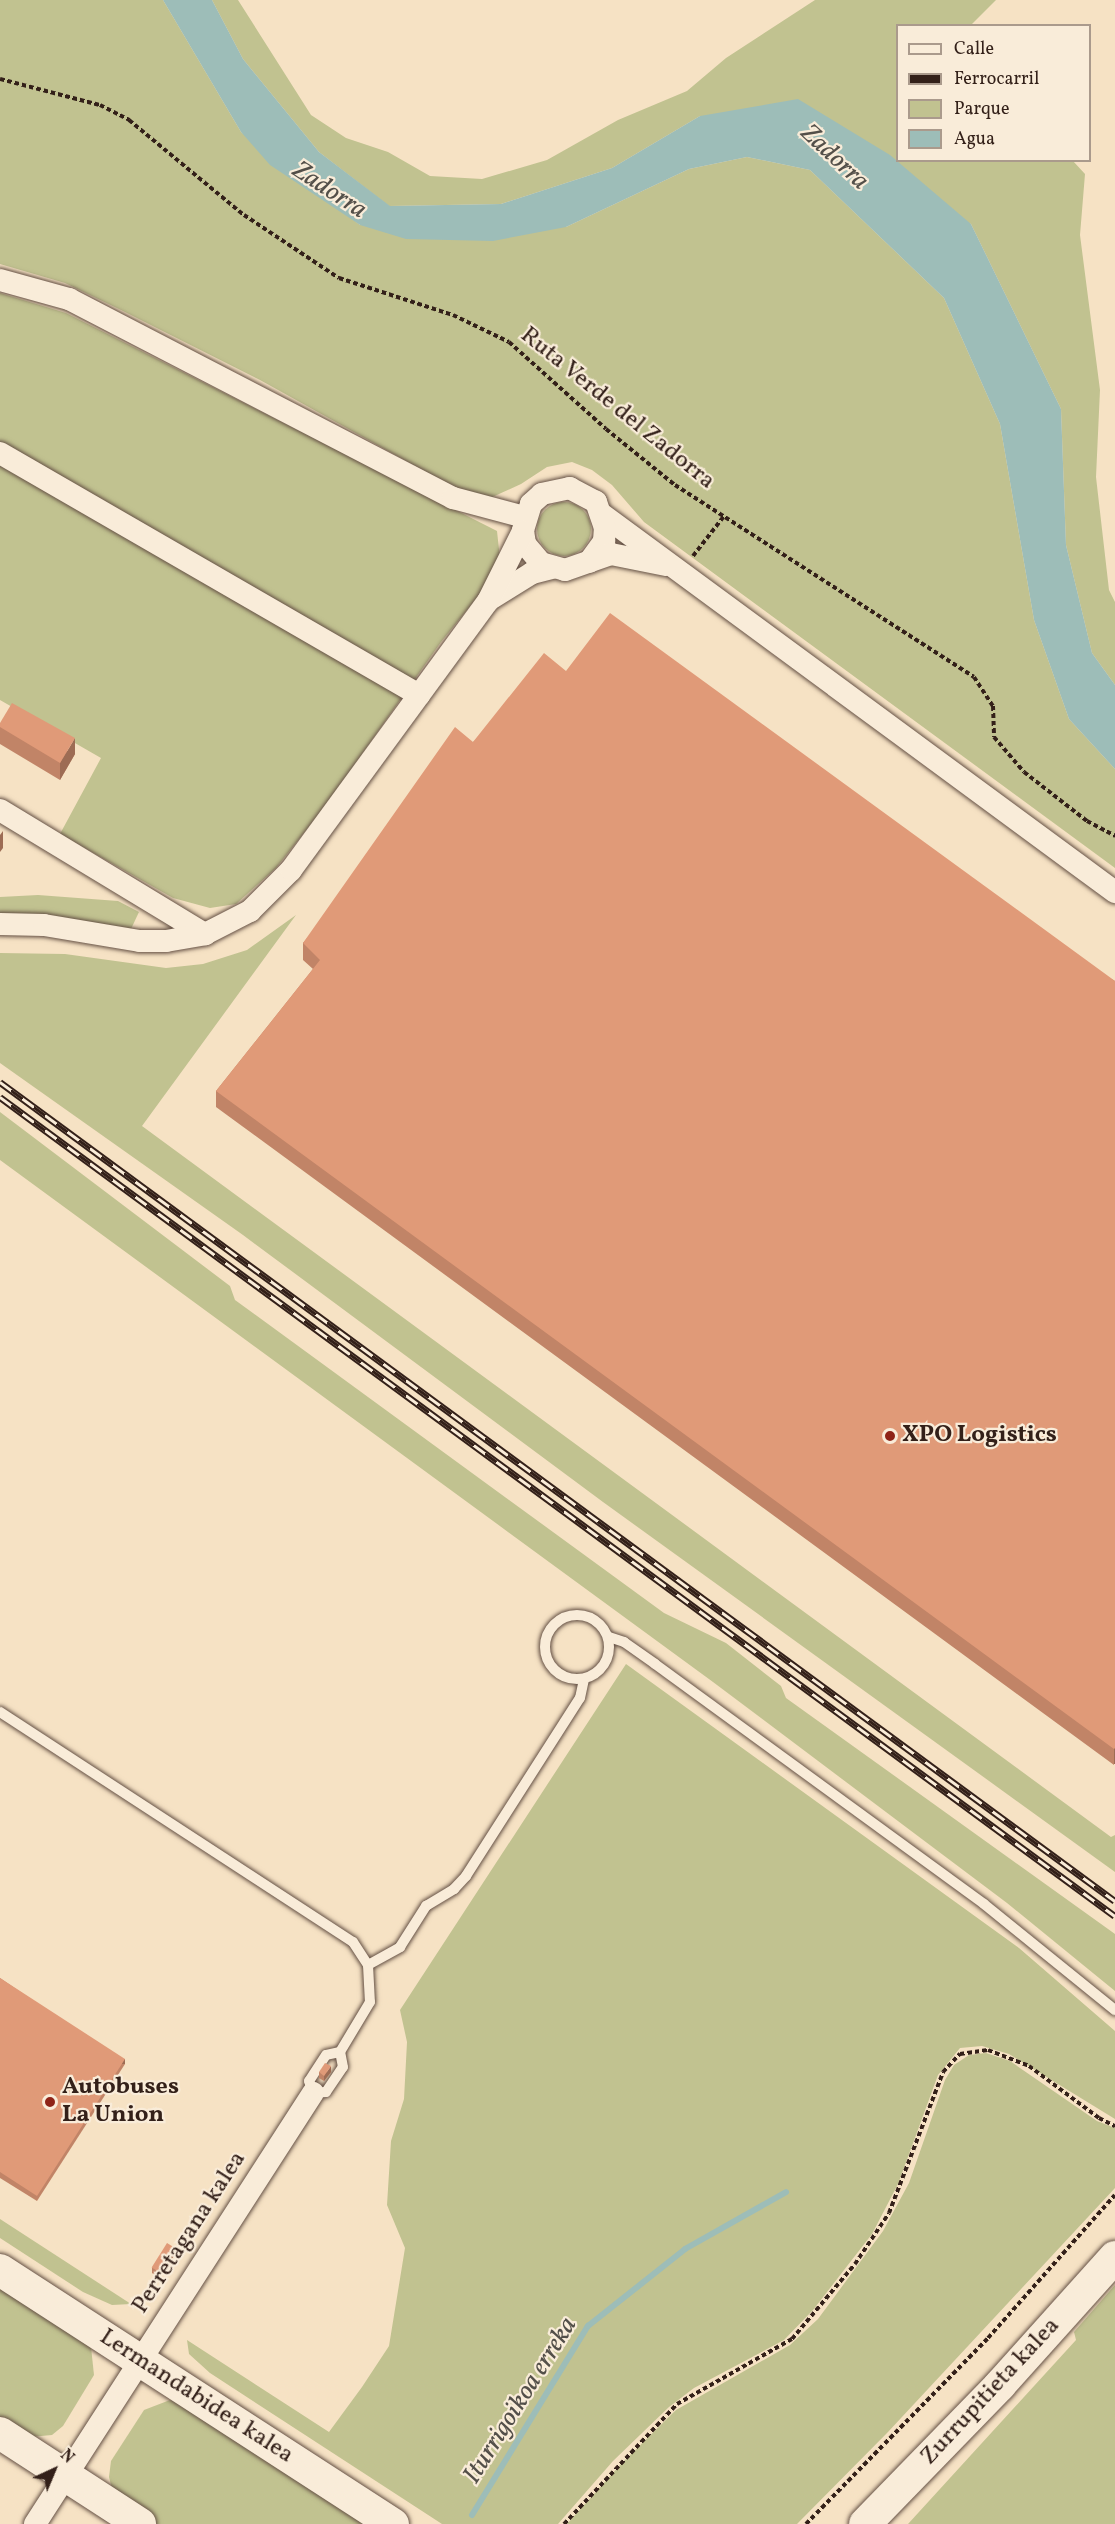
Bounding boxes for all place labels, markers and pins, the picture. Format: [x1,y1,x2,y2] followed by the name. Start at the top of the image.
[902,1422,1057,1450] place label: XPO Logistics
[883,1429,897,1443] marker: XPO Logistics
[62,2074,179,2130] place label: Autobuses La Union
[43,2095,57,2109] marker: Autobuses La Union

